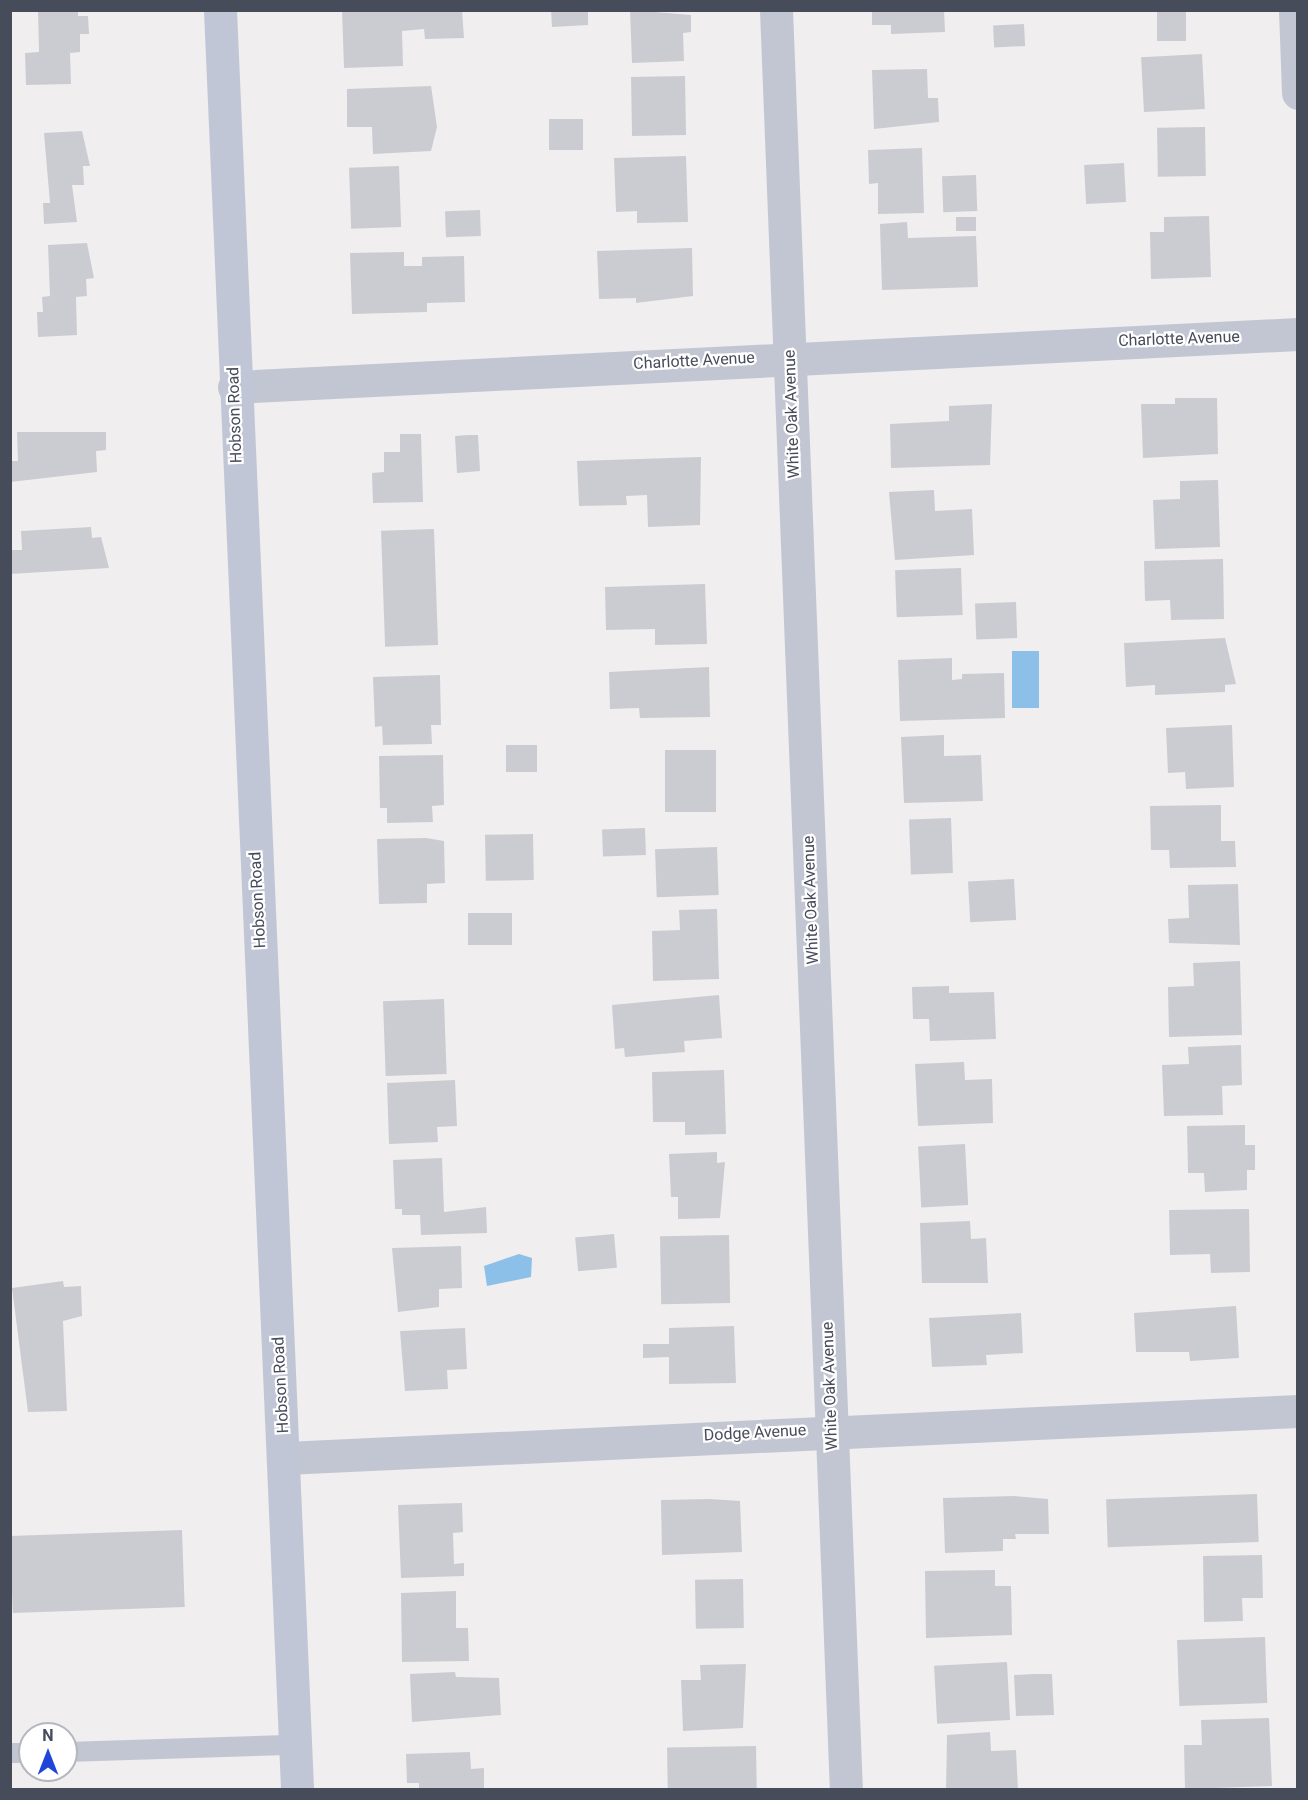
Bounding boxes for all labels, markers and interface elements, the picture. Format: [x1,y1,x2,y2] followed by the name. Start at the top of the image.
[1118,327,1240,351] street label: Charlotte Avenue
[633,348,755,374] street label: Charlotte Avenue
[780,349,804,479] street label: White Oak Avenue
[224,366,246,464] street label: Hobson Road
[799,835,823,965] street label: White Oak Avenue
[246,851,270,949] street label: Hobson Road
[818,1321,842,1451] street label: White Oak Avenue
[269,1336,293,1434] street label: Hobson Road
[703,1421,807,1445] street label: Dodge Avenue
[18,1722,78,1782] north arrow
[42,1726,54,1745] text: N

